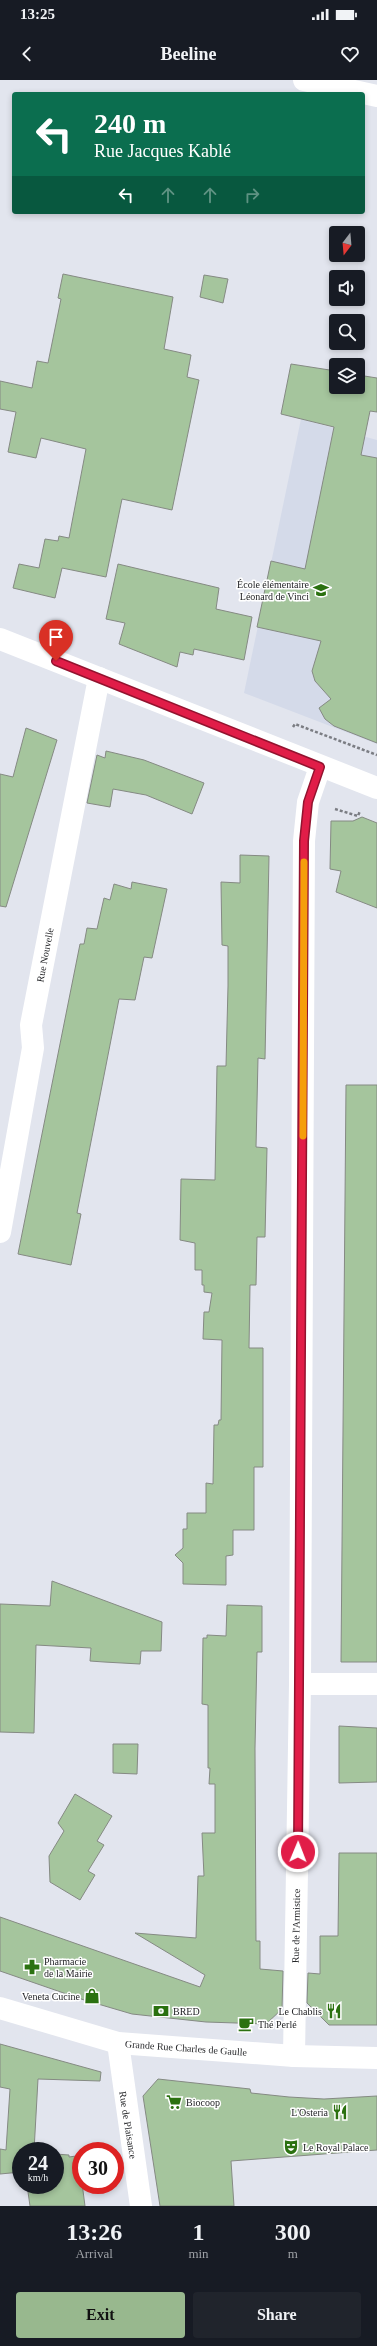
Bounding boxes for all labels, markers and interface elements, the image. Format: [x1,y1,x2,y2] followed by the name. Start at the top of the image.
[20,6,55,22] text: 13:25
[16,43,38,65] icon: back
[339,43,361,65] icon: heart
[161,44,217,64] text: Beeline
[28,108,80,160] icon: left
[94,108,166,139] text: 240 m
[94,141,231,161] text: Rue Jacques Kablé
[115,184,137,206] icon: left
[157,184,179,206] icon: ahead
[199,184,221,206] icon: ahead
[241,184,263,206] icon: right
[329,226,365,262] north arrow
[329,226,365,394] map controls
[329,270,365,306] button: sound
[329,314,365,350] button: search
[329,358,365,394] button: layers
[237,579,310,602] place label: École élémentaire Léonard de Vinci
[312,581,330,599] school or university icon: École élémentaire Léonard de Vinci
[39,620,73,661] pin
[45,626,67,648] icon: arrive
[34,926,56,983] street label: Rue Nouvelle
[277,1831,319,1873] position arrow
[290,1888,302,1963] street label: Rue de l'Armistice
[44,1956,93,1979] place label: Pharmacie de la Mairie
[23,1958,41,1976] pharmacy icon: Pharmacie de la Mairie
[83,1987,101,2005] shop icon: Veneta Cucine
[22,1991,81,2002] place label: Veneta Cucine
[152,2002,170,2020] bank icon: BRED
[325,2002,343,2020] restaurant icon: Le Chablis
[173,2006,200,2017] place label: BRED
[278,2006,322,2017] place label: Le Chablis
[237,2015,255,2033] cafe icon: Thé Perlé
[258,2019,297,2030] place label: Thé Perlé
[125,2038,248,2058] street label: Grande Rue Charles de Gaulle
[117,2090,139,2160] street label: Rue de Plaisance
[165,2093,183,2111] supermarket icon: Biocoop
[186,2097,220,2108] place label: Biocoop
[331,2103,349,2121] restaurant icon: L'Osteria
[291,2107,329,2118] place label: L'Osteria
[282,2138,300,2156] theatre icon: Le Royal Palace
[72,2142,124,2194] speed limit sign: 30
[303,2142,369,2153] place label: Le Royal Palace
[28,2152,48,2174] text: 24
[28,2172,48,2183] text: km/h
[66,2219,122,2245] text: 13:26
[192,2219,204,2245] text: 1
[275,2219,311,2245] text: 300
[75,2246,113,2261] text: Arrival
[188,2246,209,2261] text: min
[288,2246,298,2261] text: m
[16,2292,185,2338] button: Exit
[193,2292,361,2338] button: Share

